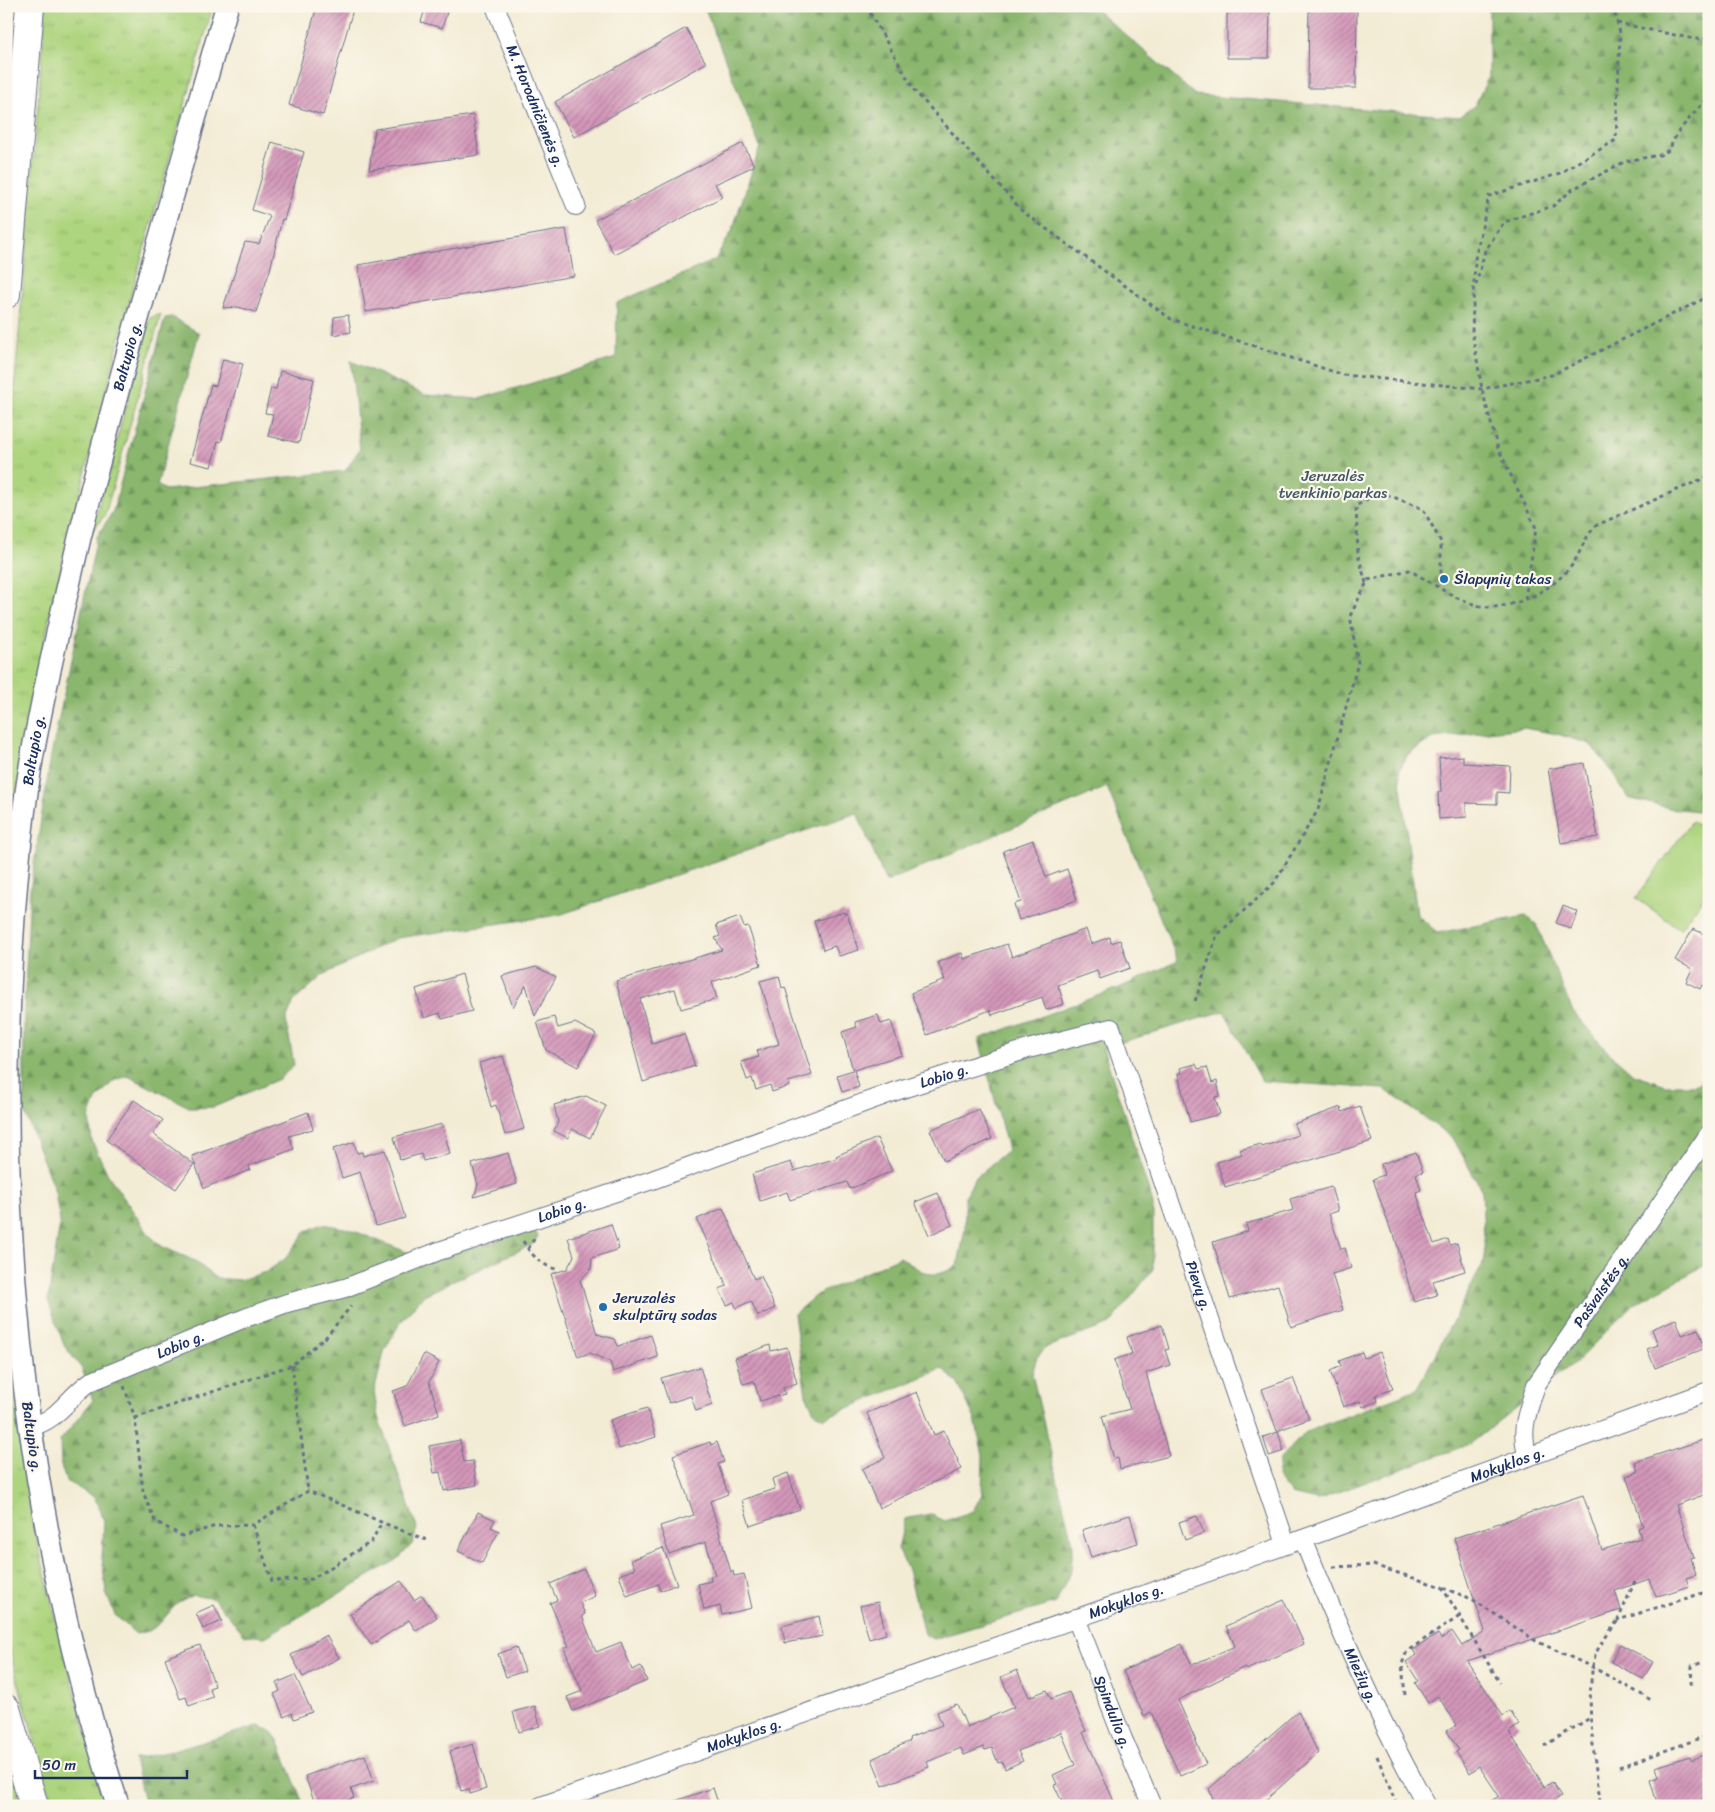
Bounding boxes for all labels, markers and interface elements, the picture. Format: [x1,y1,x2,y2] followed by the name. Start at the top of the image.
[499,41,572,172] street label: M. Horodničienės g.
[105,318,149,394] street label: Baltupio g.
[1279,463,1388,506] park label: Jeruzalės tvenkinio parkas
[1454,566,1552,592] place label: Šlapynių takas
[1438,573,1450,585] marker: Šlapynių takas
[15,712,53,787] street label: Baltupio g.
[916,1056,972,1096] street label: Lobio g.
[534,1190,590,1230] street label: Lobio g.
[1566,1248,1636,1333] street label: Pašvaistės g.
[1178,1257,1219,1315] street label: Pievų g.
[612,1285,718,1328] place label: Jeruzalės skulptūrų sodas
[597,1301,609,1313] marker: Jeruzalės skulptūrų sodas
[152,1323,209,1366] street label: Lobio g.
[14,1400,50,1474] street label: Baltupio g.
[1466,1439,1549,1490] street label: Mokyklos g.
[1085,1576,1167,1626] street label: Mokyklos g.
[1337,1643,1385,1708] street label: Miežių g.
[1086,1671,1139,1753] street label: Spindulio g.
[703,1710,785,1760] street label: Mokyklos g.
[35,1747,188,1779] scale bar
[42,1752,77,1778] text: 50 m

